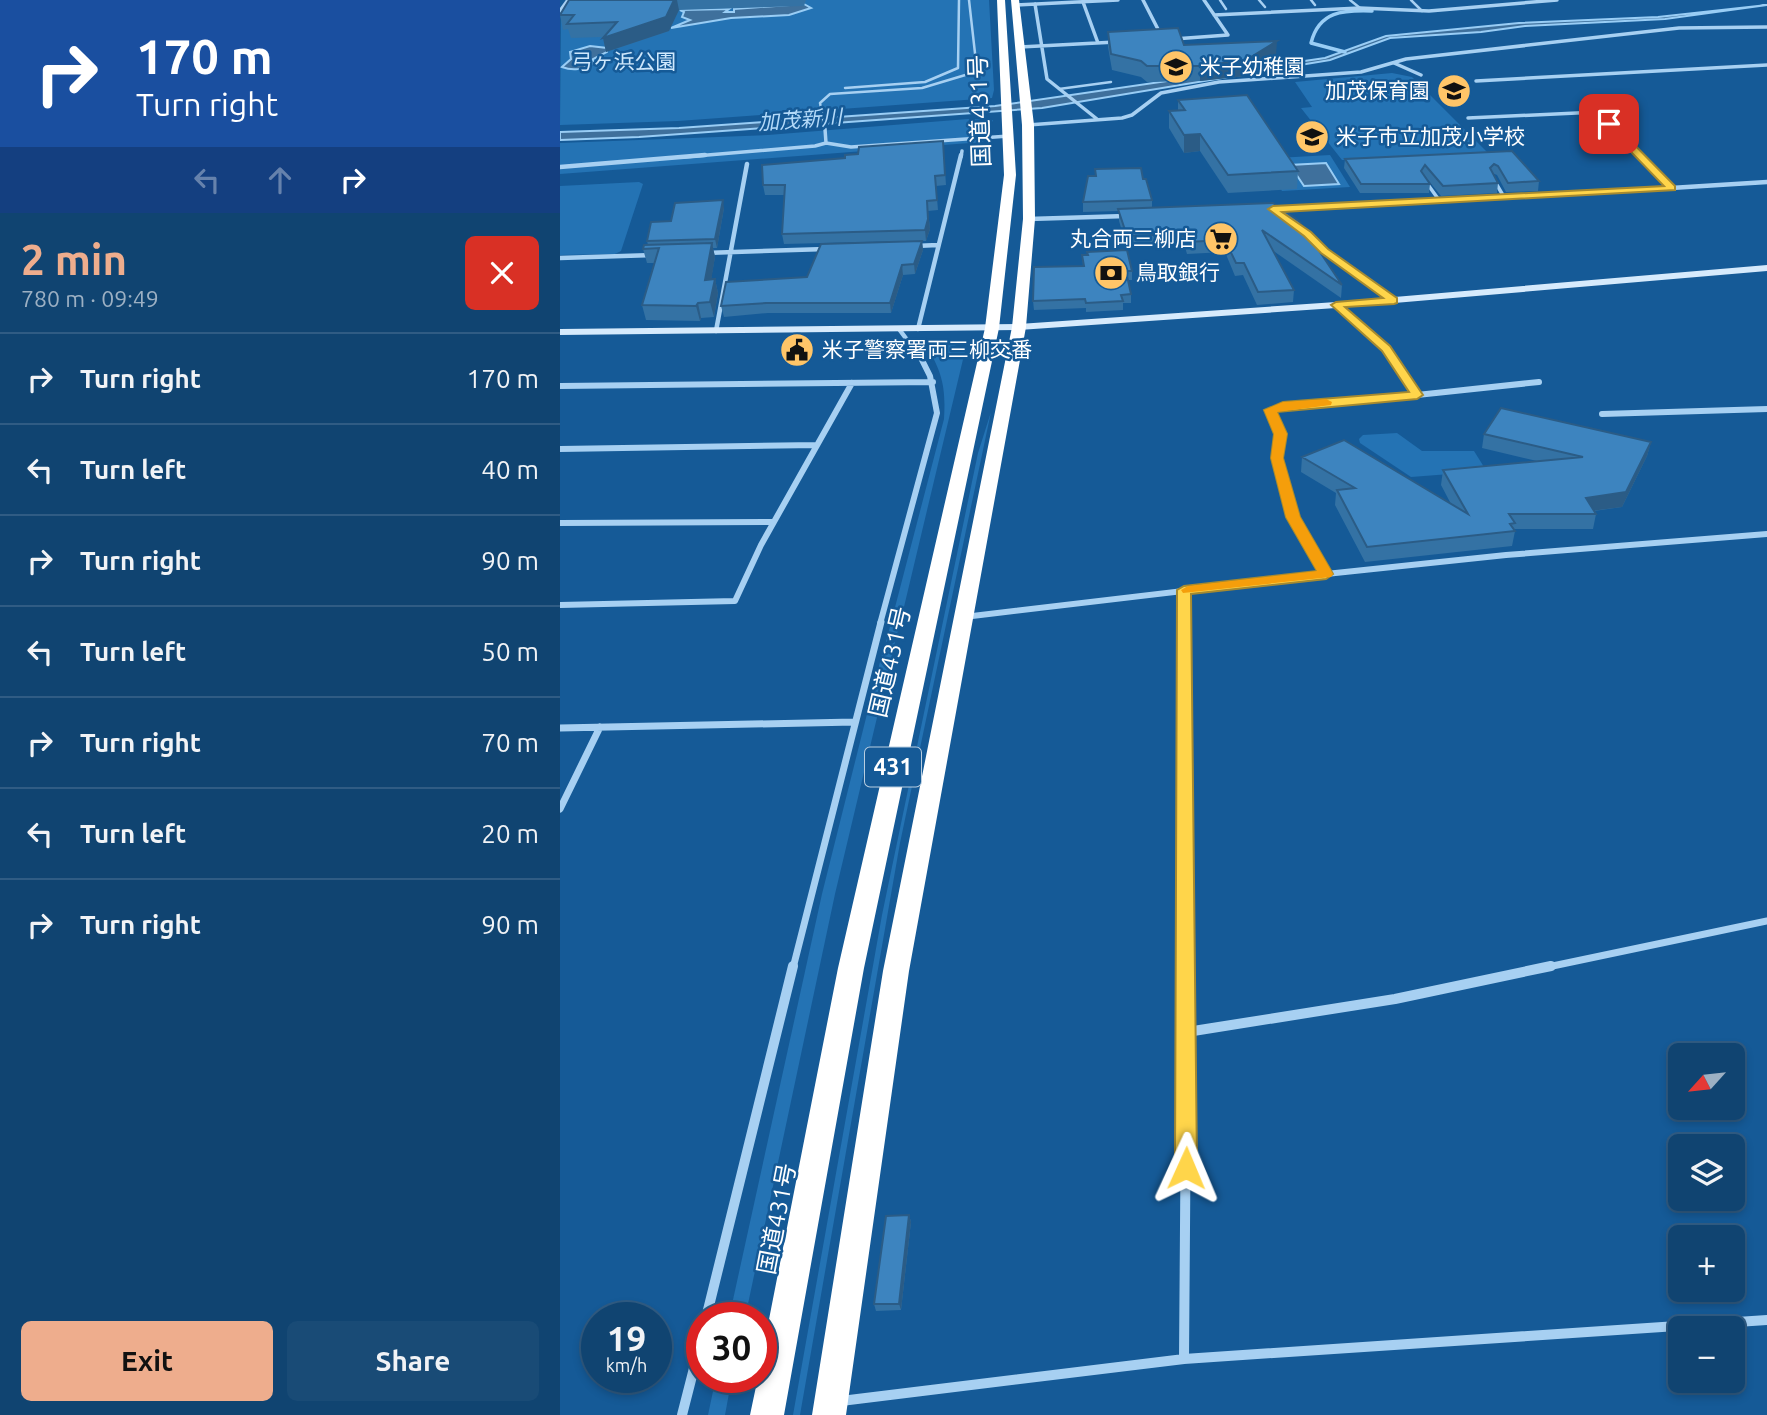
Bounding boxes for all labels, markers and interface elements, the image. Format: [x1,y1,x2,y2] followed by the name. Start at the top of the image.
[21,28,112,119] icon: right
[136,28,273,83] text: 170 m
[1157,48,1195,86] school or university icon: 米子幼稚園
[572,49,677,73] park label: 弓ヶ浜公園
[964,54,995,168] street label: 国道431号
[1200,54,1305,78] place label: 米子幼稚園
[1435,72,1473,110] school or university icon: 加茂保育園
[1325,78,1430,102] place label: 加茂保育園
[136,86,278,122] text: Turn right
[1579,94,1639,154] pin
[757,104,845,134] water label: 加茂新川
[1590,105,1628,143] icon: arrive
[1293,118,1331,156] school or university icon: 米子市立加茂小学校
[1336,124,1525,148] place label: 米子市立加茂小学校
[188,161,226,199] icon: left
[261,161,299,199] icon: ahead
[334,161,372,199] icon: right
[1202,220,1240,258] supermarket icon: 丸合両三柳店
[1070,226,1196,250] place label: 丸合両三柳店
[21,236,127,283] text: 2 min
[465,236,539,310] button: close
[1092,254,1130,292] bank icon: 鳥取銀行
[1136,260,1220,284] place label: 鳥取銀行
[21,286,159,311] text: 780 m · 09:49
[778,331,816,369] public building icon: 米子警察署両三柳交番
[822,337,1032,361] place label: 米子警察署両三柳交番
[21,360,59,398] icon: right
[80,364,201,393] text: Turn right
[467,364,539,393] text: 170 m
[21,451,59,489] icon: left
[80,455,186,484] text: Turn left
[481,455,539,484] text: 40 m
[21,542,59,580] icon: right
[80,546,201,575] text: Turn right
[481,546,539,575] text: 90 m
[864,604,915,720] street label: 国道431号
[21,633,59,671] icon: left
[80,637,186,666] text: Turn left
[481,637,539,666] text: 50 m
[21,724,59,762] icon: right
[80,728,201,757] text: Turn right
[481,728,539,757] text: 70 m
[865,748,921,786] road number: 431
[21,815,59,853] icon: left
[80,819,186,848] text: Turn left
[481,819,539,848] text: 20 m
[21,906,59,944] icon: right
[80,910,201,939] text: Turn right
[481,910,539,939] text: 90 m
[1668,1043,1745,1120] north arrow
[1668,1043,1745,1393] map controls
[1149,1131,1223,1205] position arrow
[1668,1134,1745,1211] button: layers
[753,1161,801,1277] street label: 国道431号
[1668,1225,1745,1302] button: +
[686,1302,777,1393] speed limit sign: 30
[1668,1316,1745,1393] button: −
[607,1318,646,1358] text: 19
[21,1321,273,1401] button: Exit
[287,1321,539,1401] button: Share
[606,1355,647,1375] text: km/h

